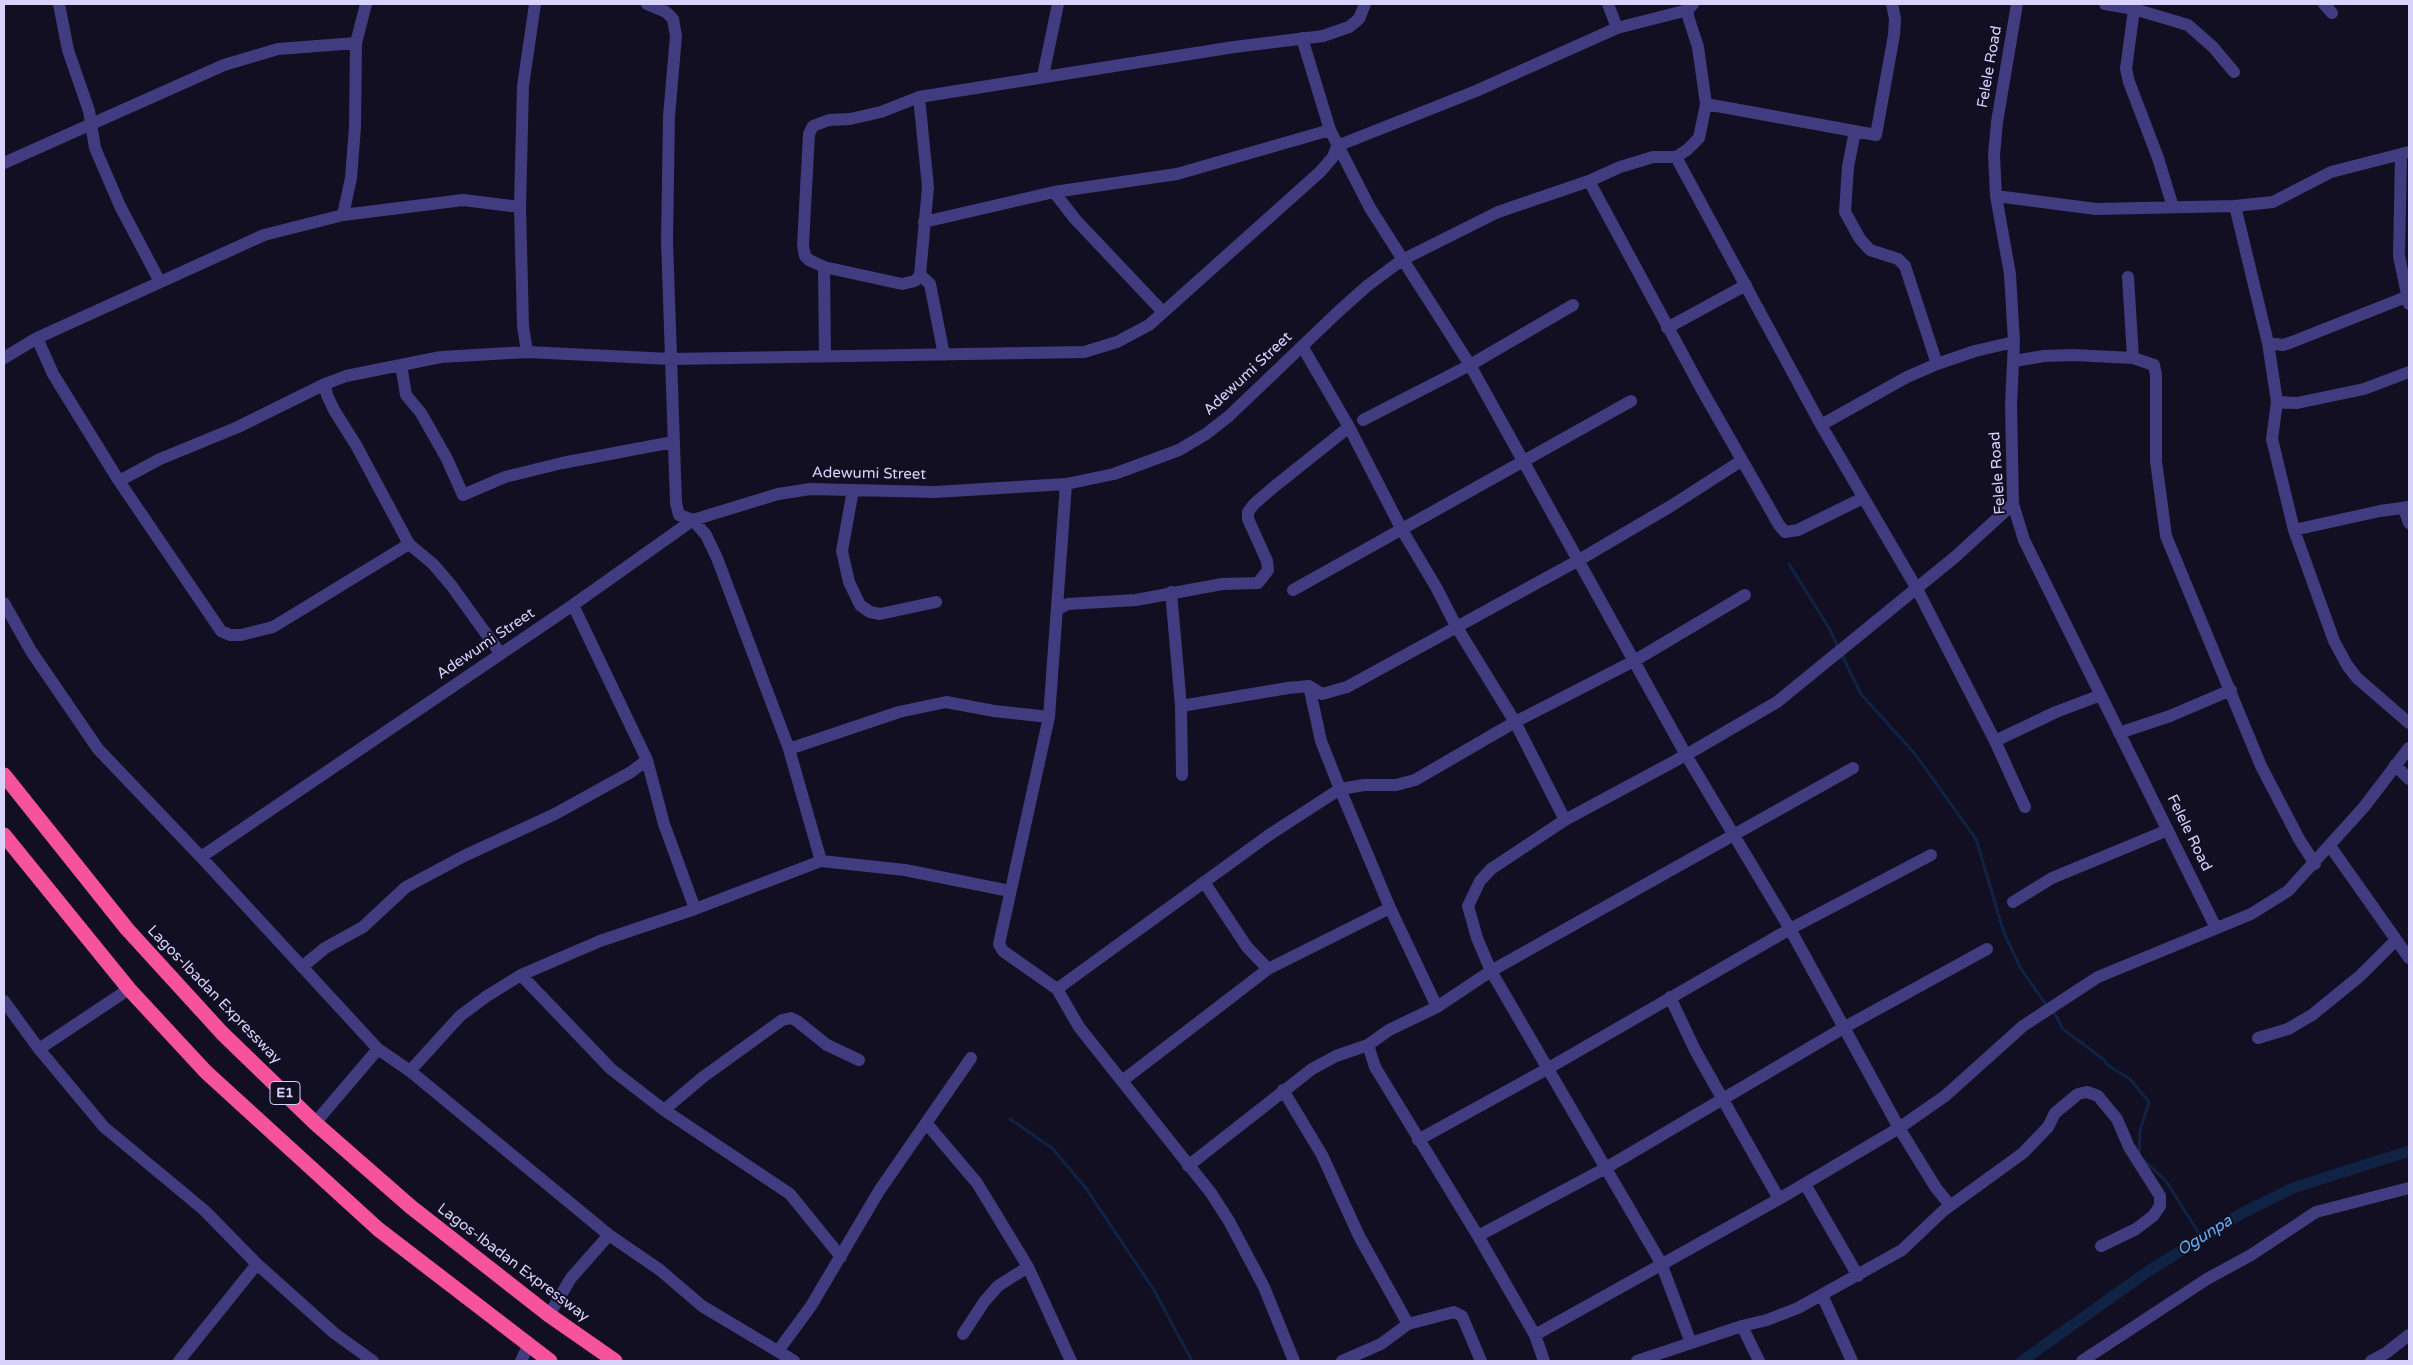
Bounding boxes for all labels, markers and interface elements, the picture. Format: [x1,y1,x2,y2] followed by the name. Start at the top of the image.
[1974,25,2006,109] street label: Felele Road
[1200,328,1296,420] street label: Adewumi Street
[1986,431,2010,515] street label: Felele Road
[812,464,926,484] street label: Adewumi Street
[434,605,538,683] street label: Adewumi Street
[2163,792,2215,874] street label: Felele Road
[143,922,285,1068] street label: Lagos-Ibadan Expressway
[270,1082,300,1104] road number: E1
[433,1200,593,1326] street label: Lagos-Ibadan Expressway
[2174,1212,2236,1260] water label: Ogunpa

